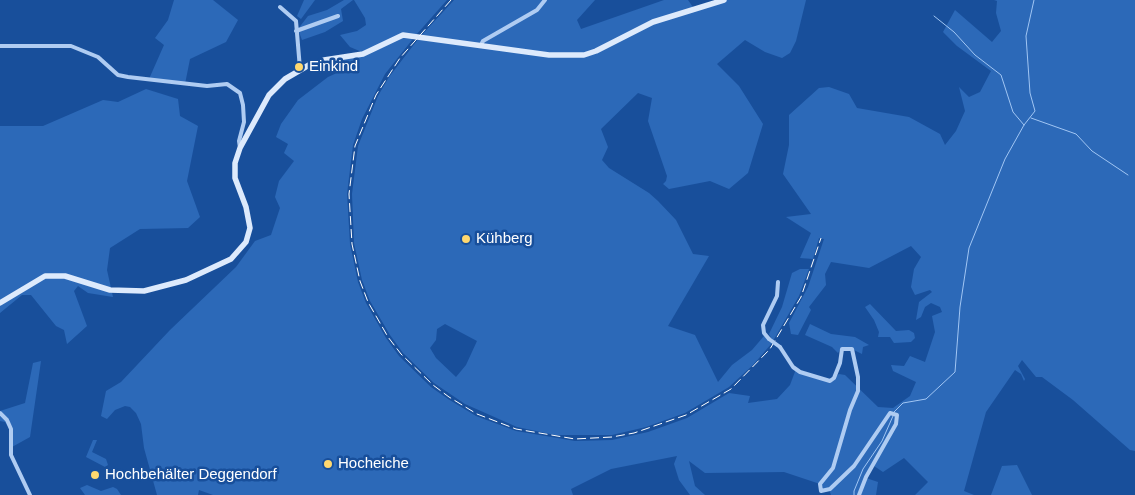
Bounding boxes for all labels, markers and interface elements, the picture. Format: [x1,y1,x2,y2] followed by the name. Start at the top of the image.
[309,58,358,76] place label: Einkind
[293,61,305,73] marker: Einkind
[476,230,533,248] place label: Kühberg
[460,233,472,245] marker: Kühberg
[338,455,409,473] place label: Hocheiche
[322,458,334,470] marker: Hocheiche
[105,466,277,484] place label: Hochbehälter Deggendorf
[89,469,101,481] marker: Hochbehälter Deggendorf

